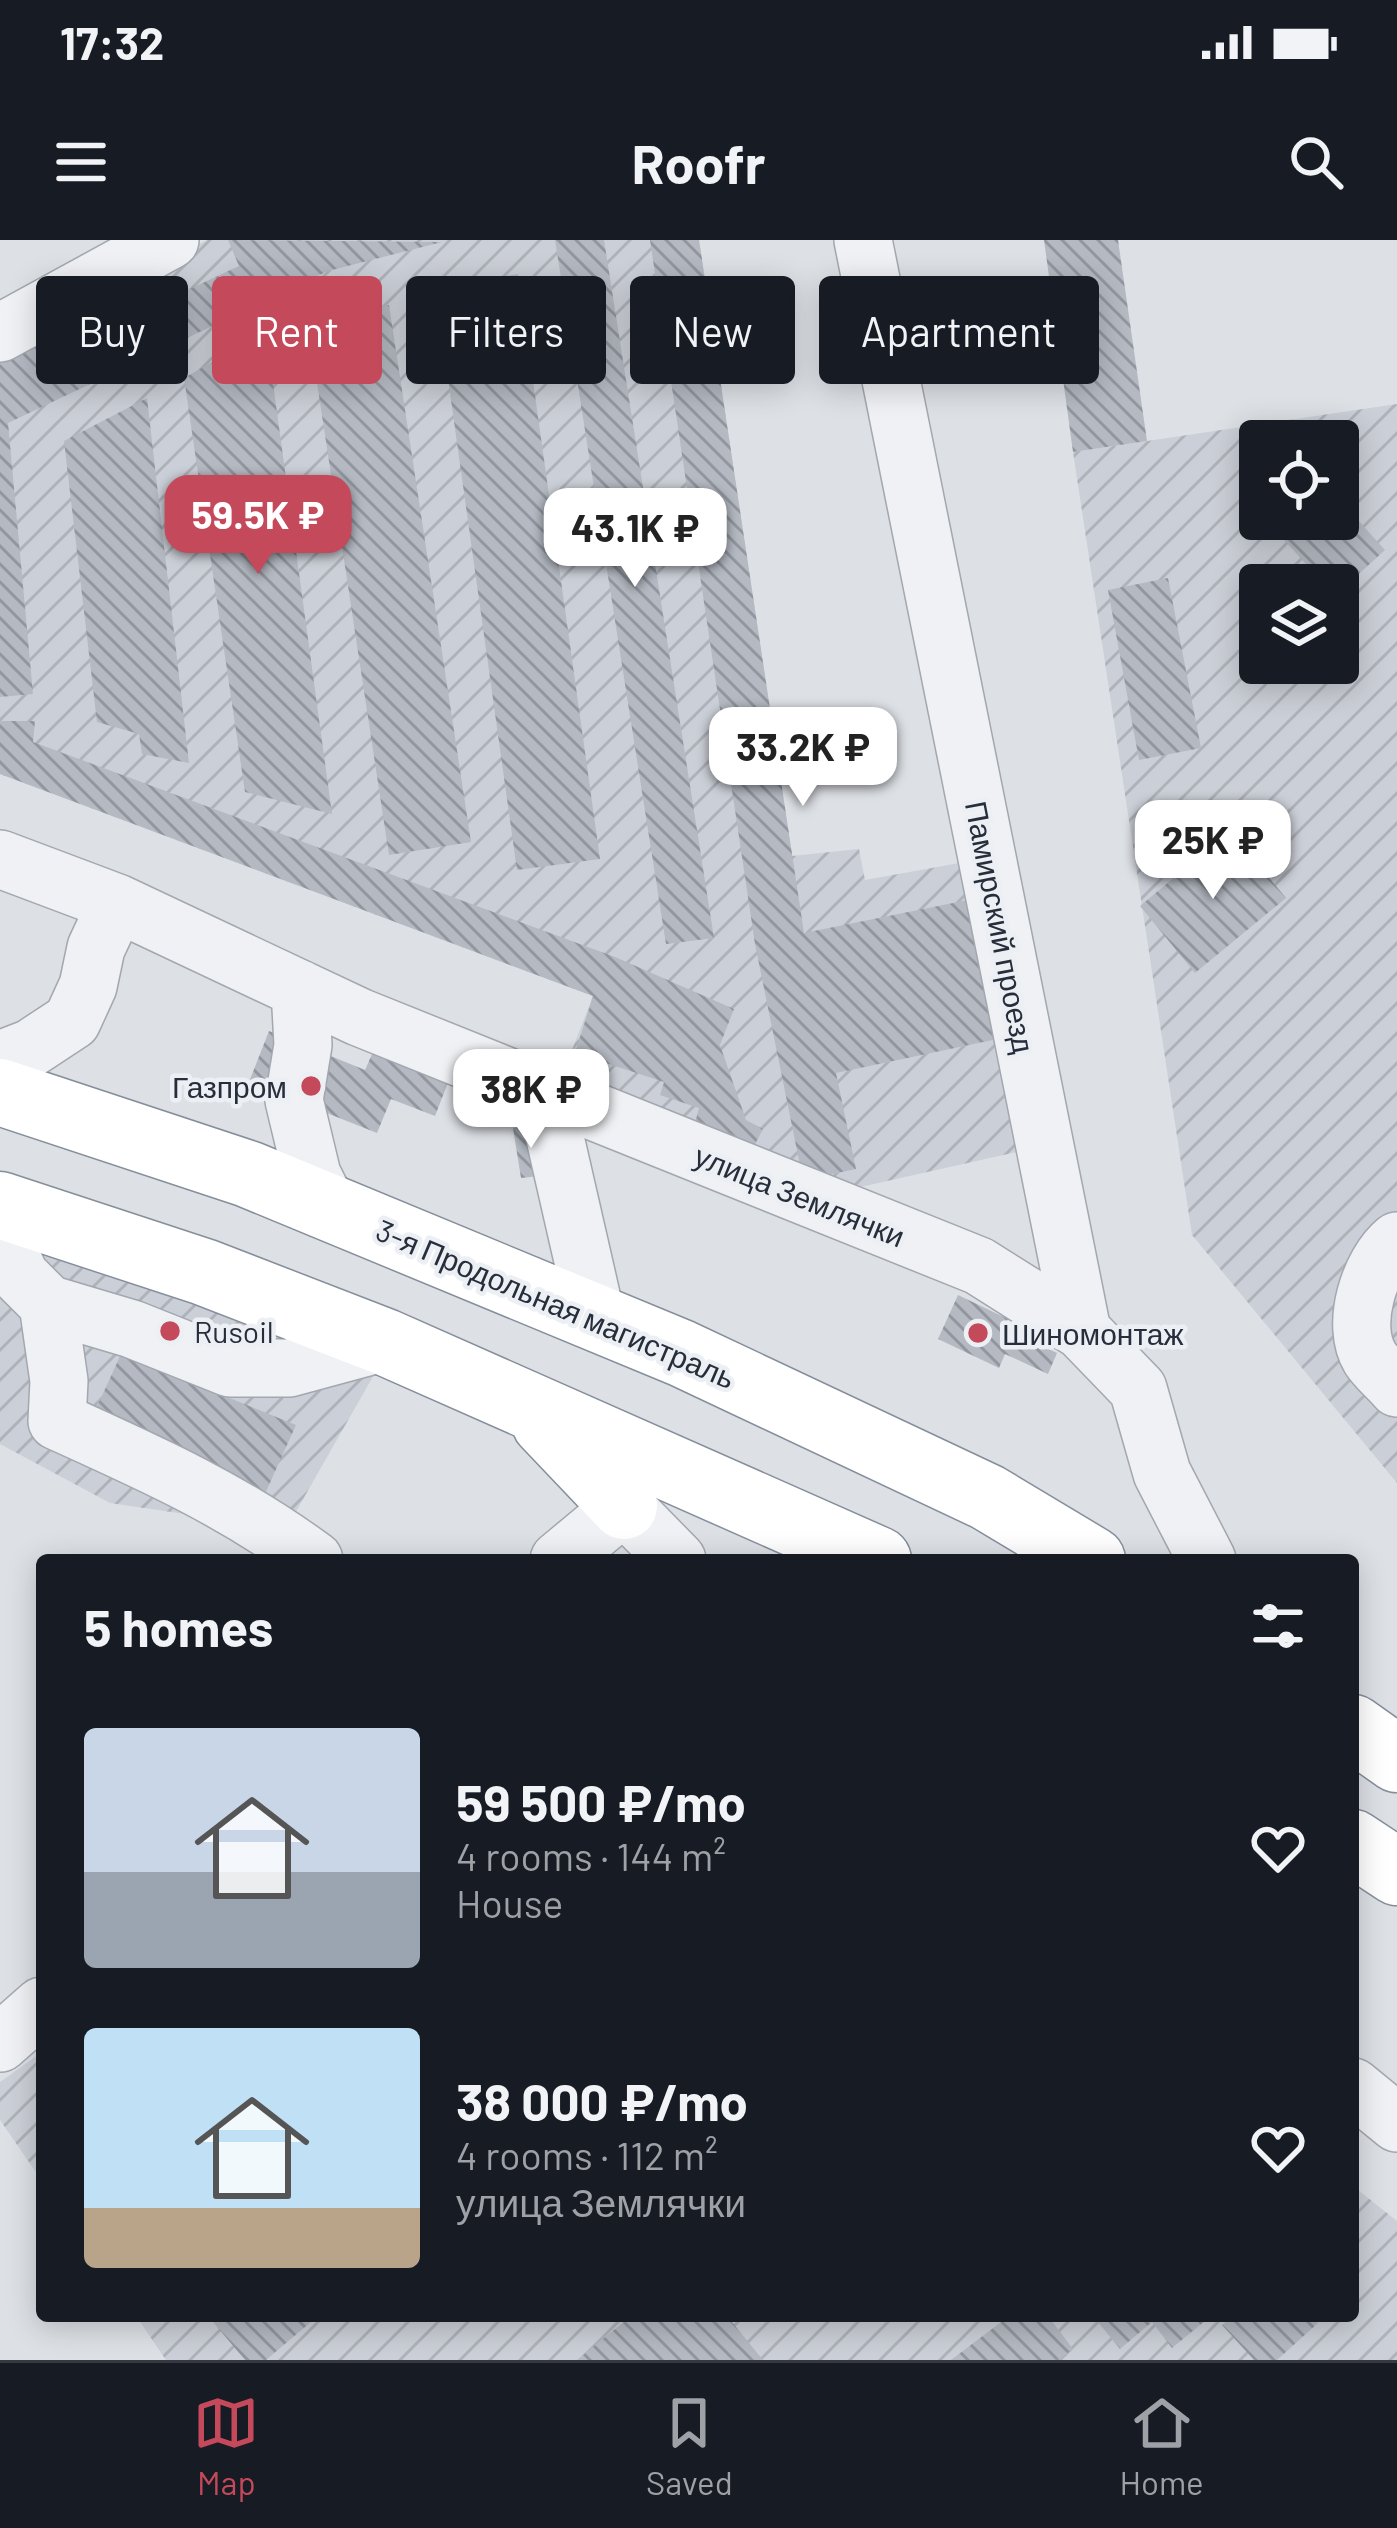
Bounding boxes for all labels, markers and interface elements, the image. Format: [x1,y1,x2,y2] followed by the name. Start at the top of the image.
[60,15,164,69] text: 17:32
[48,129,114,195] icon: menu
[1283,129,1349,195] icon: search
[632,130,765,195] text: Roofr
[36,276,188,384] chip: Buy
[212,276,382,384] chip: Rent
[406,276,606,384] chip: Filters
[630,276,795,384] chip: New
[819,276,1099,384] chip: Apartment
[1239,420,1359,684] map controls
[1239,420,1359,540] button: locate
[147,475,369,577] pin: 59.5K ₽
[524,488,746,590] pin: 43.1K ₽
[192,490,324,537] text: 59.5K ₽
[571,503,699,550] text: 43.1K ₽
[1239,564,1359,684] button: layers
[692,707,914,809] pin: 33.2K ₽
[736,722,870,769] text: 33.2K ₽
[959,798,1043,1056] street label: Памирский проезд
[1129,800,1297,902] pin: 25K ₽
[1162,815,1264,862] text: 25K ₽
[447,1049,615,1151] pin: 38K ₽
[480,1064,582,1111] text: 38K ₽
[172,1068,287,1104] place label: Газпром
[298,1073,324,1099] marker: Газпром
[690,1137,910,1253] street label: улица Землячки
[371,1211,741,1395] street label: 3-я Продольная магистраль
[194,1313,274,1349] place label: Rusoil
[1002,1315,1184,1351] place label: Шиномонтаж
[157,1318,183,1344] marker: Rusoil
[965,1320,991,1346] marker: Шиномонтаж
[1245,1593,1311,1659] icon: filters
[84,1596,273,1657] text: 5 homes
[456,1771,746,1832] text: 59 500 ₽/mo
[180,1776,324,1920] icon: home
[1245,1815,1311,1881] icon: heart
[456,1832,726,1879] text: 4 rooms · 144 m²
[456,1879,563,1926] text: House
[456,2070,748,2131] text: 38 000 ₽/mo
[180,2076,324,2220] icon: home
[1245,2115,1311,2181] icon: heart
[456,2131,718,2178] text: 4 rooms · 112 m²
[456,2178,746,2225] text: улица Землячки
[193,2390,259,2502] tab: Map
[646,2390,733,2502] tab: Saved
[1119,2390,1204,2502] tab: Home

